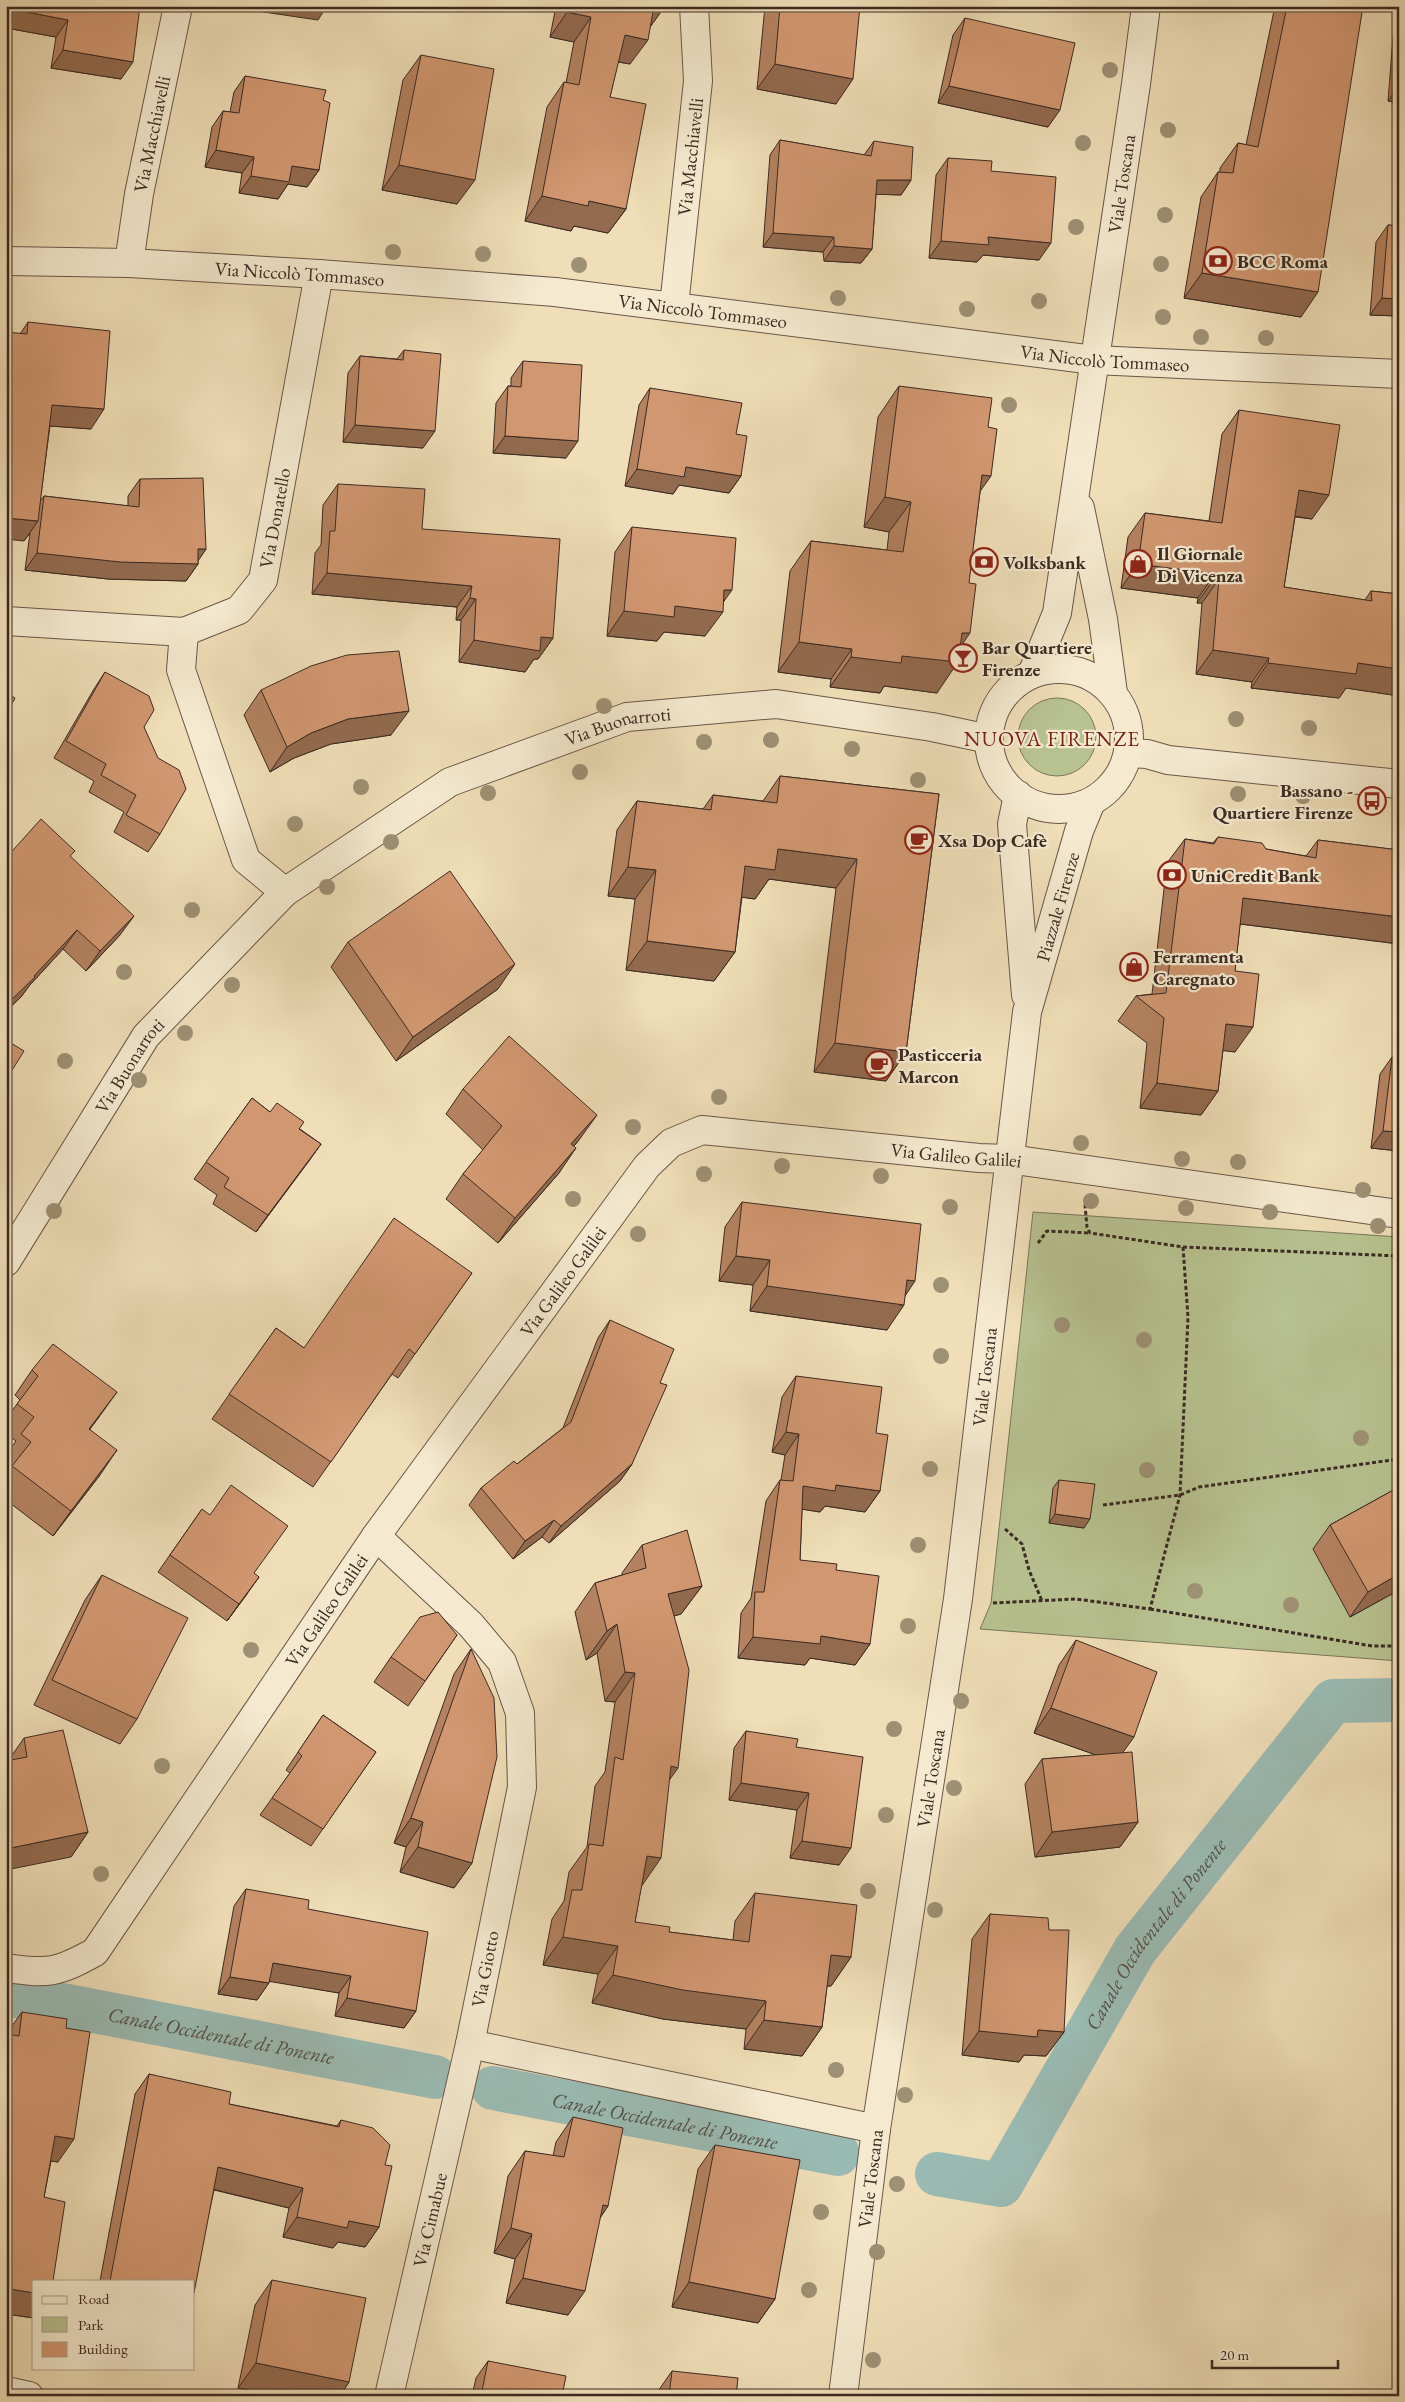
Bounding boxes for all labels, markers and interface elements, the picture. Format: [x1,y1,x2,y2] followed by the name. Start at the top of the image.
[127,73,176,195] street label: Via Macchiavelli
[671,96,709,217] street label: Via Macchiavelli
[1101,132,1141,235] street label: Viale Toscana
[1203,246,1233,276] bank icon: BCC Roma
[1237,249,1329,274] place label: BCC Roma
[214,255,385,291] street label: Via Niccolò Tommaseo
[617,288,789,334] street label: Via Niccolò Tommaseo
[1019,338,1190,377] street label: Via Niccolò Tommaseo
[253,466,296,570] street label: Via Donatello
[1157,541,1244,588] place label: Il Giornale Di Vicenza
[969,547,999,577] bank icon: Volksbank
[1123,549,1153,579] shop icon: Il Giornale Di Vicenza
[1003,550,1086,575] place label: Volksbank
[982,635,1092,682] place label: Bar Quartiere Firenze
[948,643,978,673] bar icon: Bar Quartiere Firenze
[561,701,672,751] street label: Via Buonarroti
[964,725,1140,752] district label: NUOVA FIRENZE
[1213,778,1353,825] place label: Bassano - Quartiere Firenze
[1357,786,1387,816] bus stop icon: Bassano - Quartiere Firenze
[904,825,934,855] cafe icon: Xsa Dop Cafè
[937,828,1047,853] place label: Xsa Dop Cafè
[1030,849,1085,964] street label: Piazzale Firenze
[1157,860,1187,890] bank icon: UniCredit Bank
[1191,863,1320,888] place label: UniCredit Bank
[1153,944,1245,991] place label: Ferramenta Caregnato
[1119,952,1149,982] shop icon: Ferramenta Caregnato
[89,1012,170,1118] street label: Via Buonarroti
[898,1042,983,1089] place label: Pasticceria Marcon
[864,1050,894,1080] cafe icon: Pasticceria Marcon
[889,1137,1024,1173] street label: Via Galileo Galilei
[514,1220,612,1342] street label: Via Galileo Galilei
[966,1326,1002,1428] street label: Viale Toscana
[279,1548,373,1671] street label: Via Galileo Galilei
[910,1727,950,1829] street label: Viale Toscana
[1079,1833,1232,2035] water label: Canale Occidentale di Ponente
[465,1928,505,2010] street label: Via Giotto
[106,2001,336,2070] water label: Canale Occidentale di Ponente
[550,2087,780,2155] water label: Canale Occidentale di Ponente
[851,2127,888,2230] street label: Viale Toscana
[407,2170,453,2270] street label: Via Cimabue
[32,2280,195,2370] legend
[78,2289,110,2308] text: Road
[78,2315,105,2334] text: Park
[1212,2337,1339,2369] scale bar
[78,2339,128,2358] text: Building
[1220,2345,1249,2364] text: 20 m

